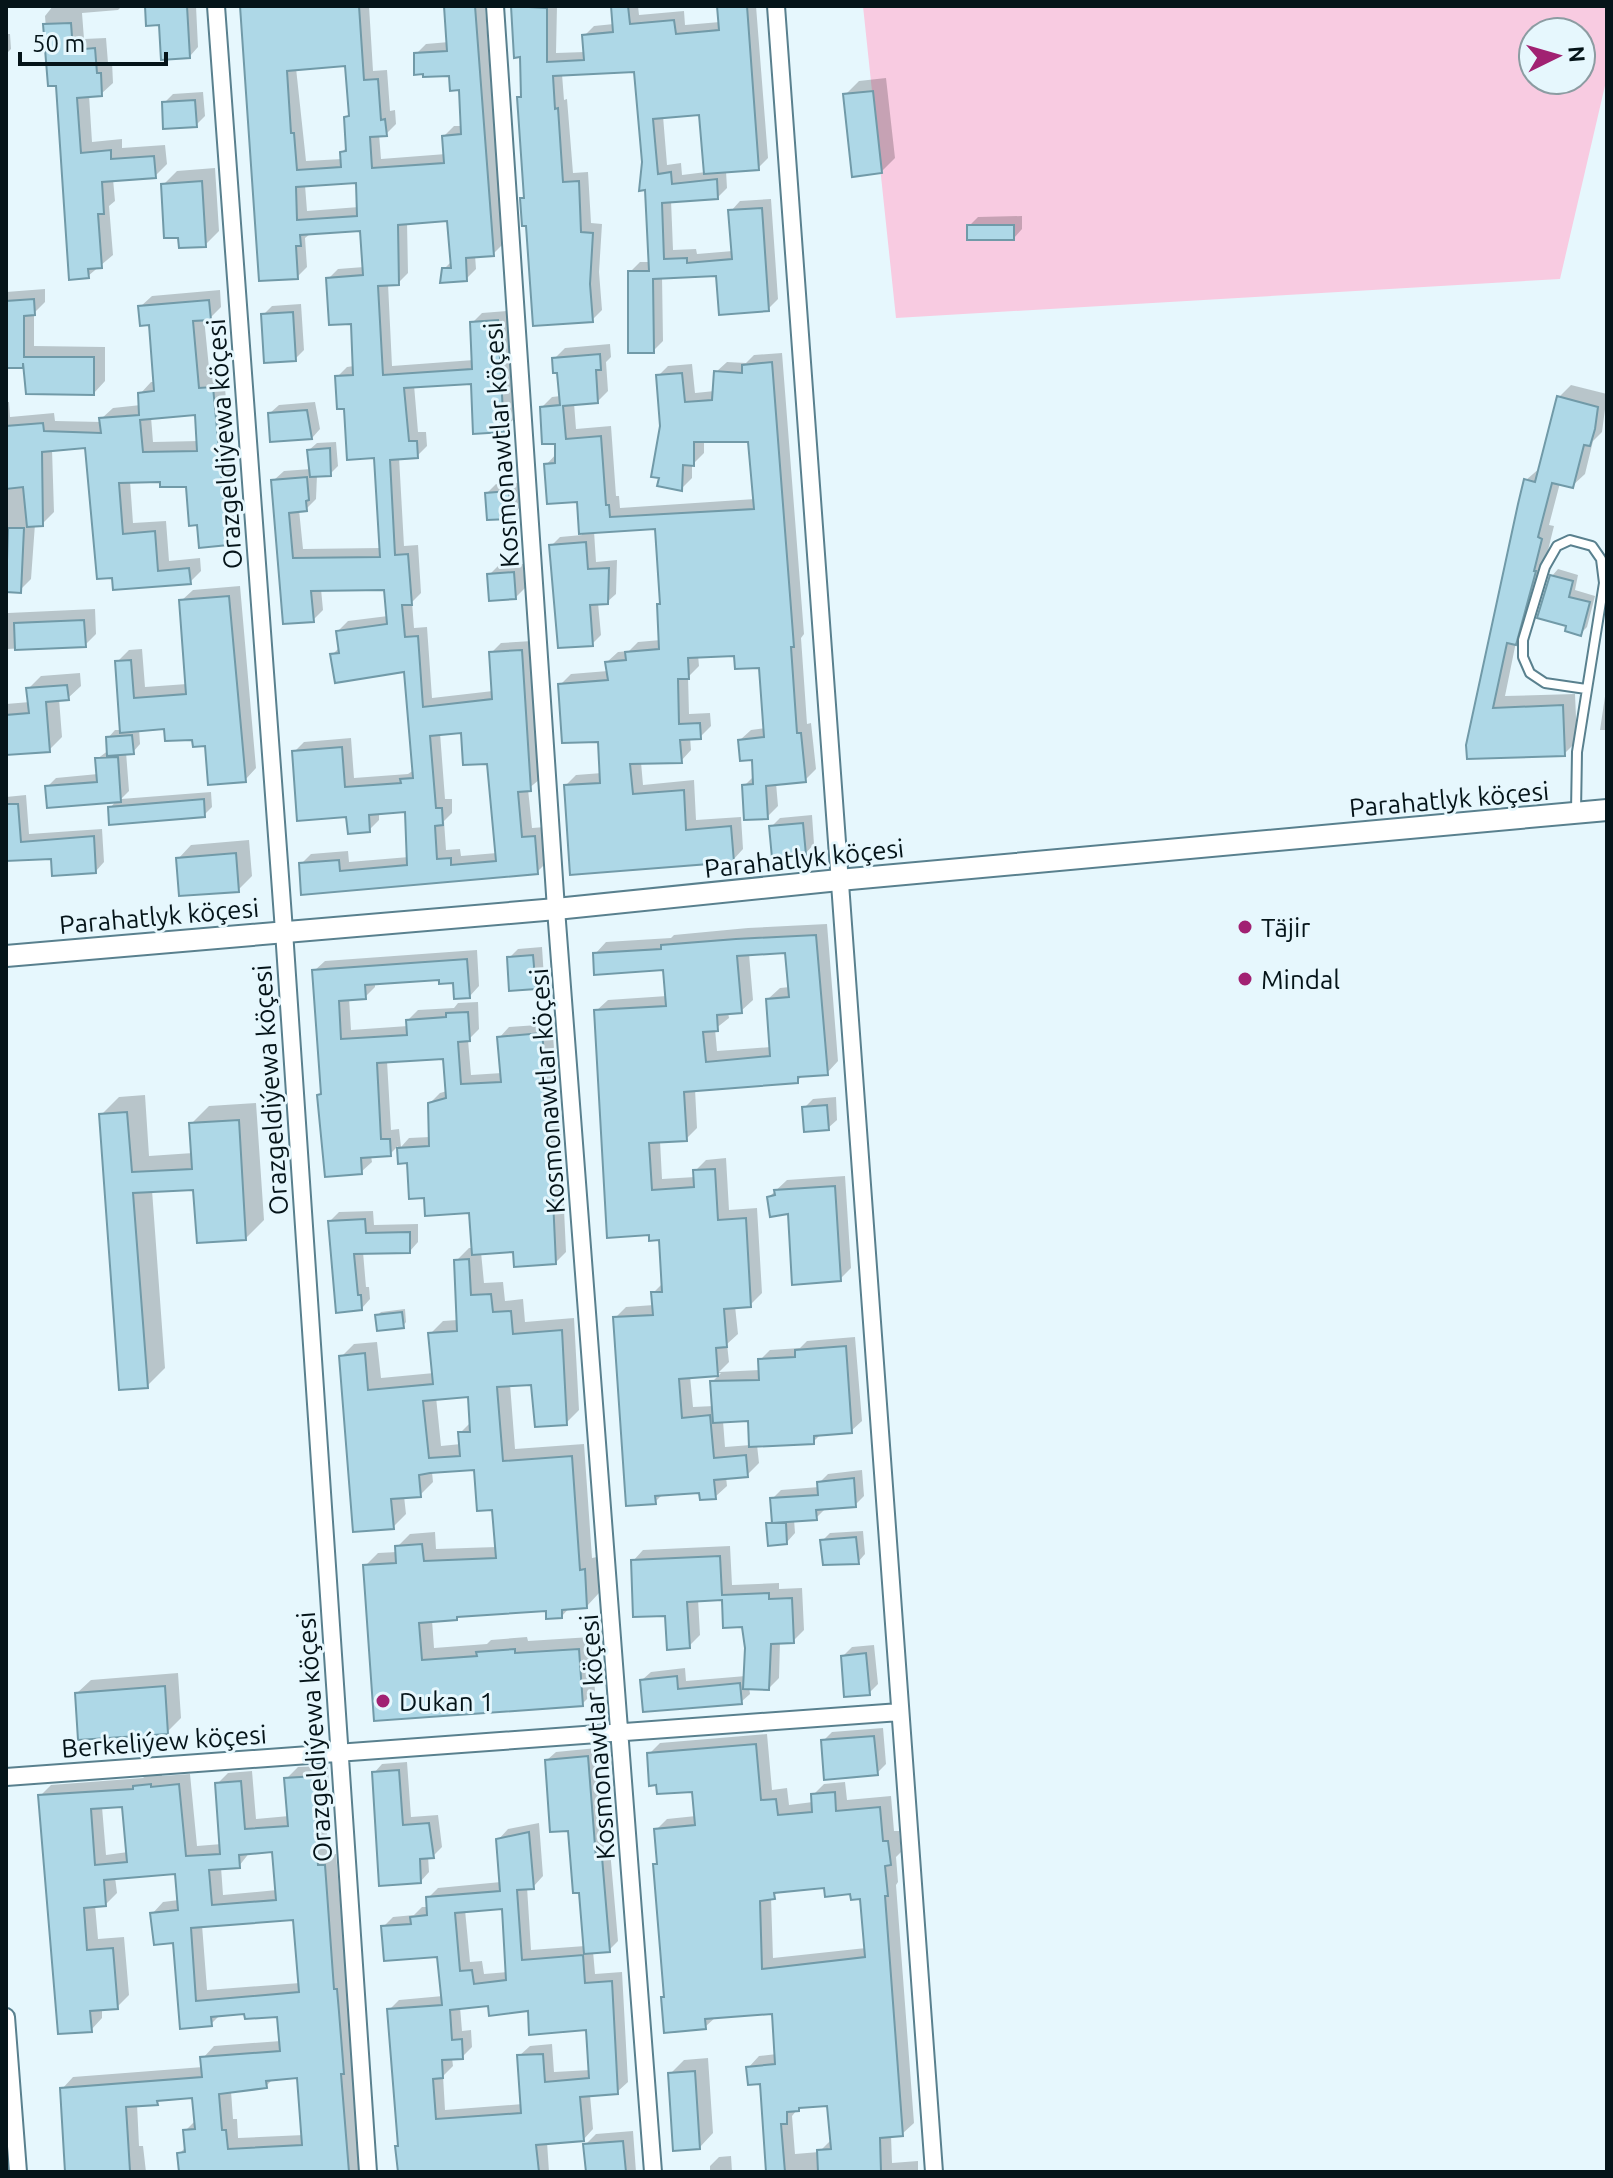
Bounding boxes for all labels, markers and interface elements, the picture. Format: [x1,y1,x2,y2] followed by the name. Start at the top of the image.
[20,16,166,66] scale bar
[1517,16,1597,96] north arrow
[32,30,85,57] text: 50 m
[1564,45,1591,63] text: N
[201,318,247,570] street label: Orazgeldiýewa köçesi
[478,321,524,569] street label: Kosmonawtlar köçesi
[1348,776,1550,822] street label: Parahatlyk köçesi
[703,833,905,883] street label: Parahatlyk köçesi
[58,893,260,939] street label: Parahatlyk köçesi
[1261,913,1310,942] place label: Täjir
[1236,918,1254,936] marker: Täjir
[247,964,293,1216] street label: Orazgeldiýewa köçesi
[1261,965,1340,994] place label: Mindal
[524,967,570,1215] street label: Kosmonawtlar köçesi
[1236,970,1254,988] marker: Mindal
[291,1611,337,1863] street label: Orazgeldiýewa köçesi
[574,1613,620,1861] street label: Kosmonawtlar köçesi
[399,1687,494,1716] place label: Dukan 1
[374,1692,392,1710] marker: Dukan 1
[60,1719,268,1763] street label: Berkeliýew köçesi

